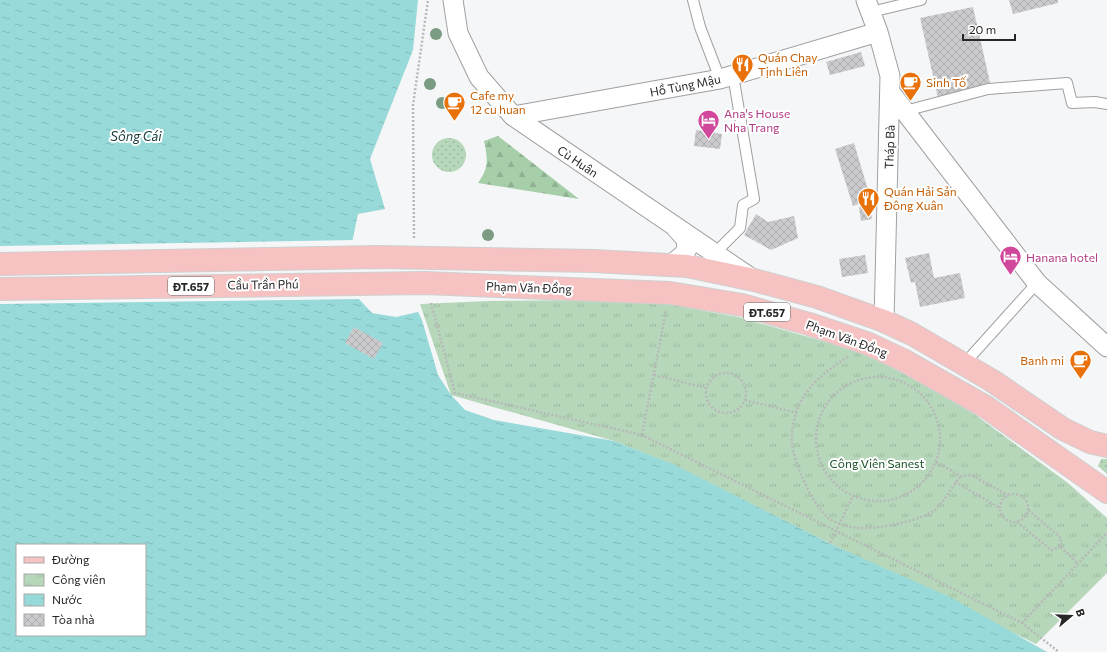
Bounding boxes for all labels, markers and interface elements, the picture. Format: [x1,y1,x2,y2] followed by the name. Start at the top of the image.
[963,16,1015,42] scale bar
[969,22,996,36] text: 20 m
[758,50,817,78] place label: Quán Chay Tịnh Liên
[730,51,756,84] restaurant icon: Quán Chay Tịnh Liên
[897,69,923,102] cafe icon: Sinh Tố
[648,71,722,99] street label: Hồ Tùng Mậu
[926,75,967,89] place label: Sinh Tố
[470,88,526,116] place label: Cafe my 12 cu huan
[442,89,468,122] cafe icon: Cafe my 12 cu huan
[724,106,790,134] place label: Ana's House Nha Trang
[695,107,721,140] hotel icon: Ana's House Nha Trang
[881,125,897,169] street label: Tháp Bà
[110,128,162,144] water label: Sông Cái
[555,142,601,180] street label: Cù Huân
[883,184,957,212] place label: Quán Hải Sản Đông Xuân
[856,185,882,218] restaurant icon: Quán Hải Sản Đông Xuân
[997,244,1023,277] hotel icon: Hanana hotel
[1026,250,1098,264] place label: Hanana hotel
[227,276,299,292] street label: Cầu Trần Phú
[168,277,214,295] road number: ĐT.657
[486,279,573,296] street label: Phạm Văn Đồng
[744,303,790,321] road number: ĐT.657
[804,317,890,359] street label: Phạm Văn Đồng
[1067,347,1093,380] cafe icon: Banh mi
[1020,353,1064,367] place label: Banh mi
[830,456,924,470] park label: Công Viên Sanest
[16,544,146,636] legend
[51,552,90,566] text: Đường
[52,572,106,586] text: Công viên
[52,592,82,606] text: Nước
[1051,596,1091,636] north arrow
[1074,607,1088,618] text: B
[52,612,94,626] text: Tòa nhà

